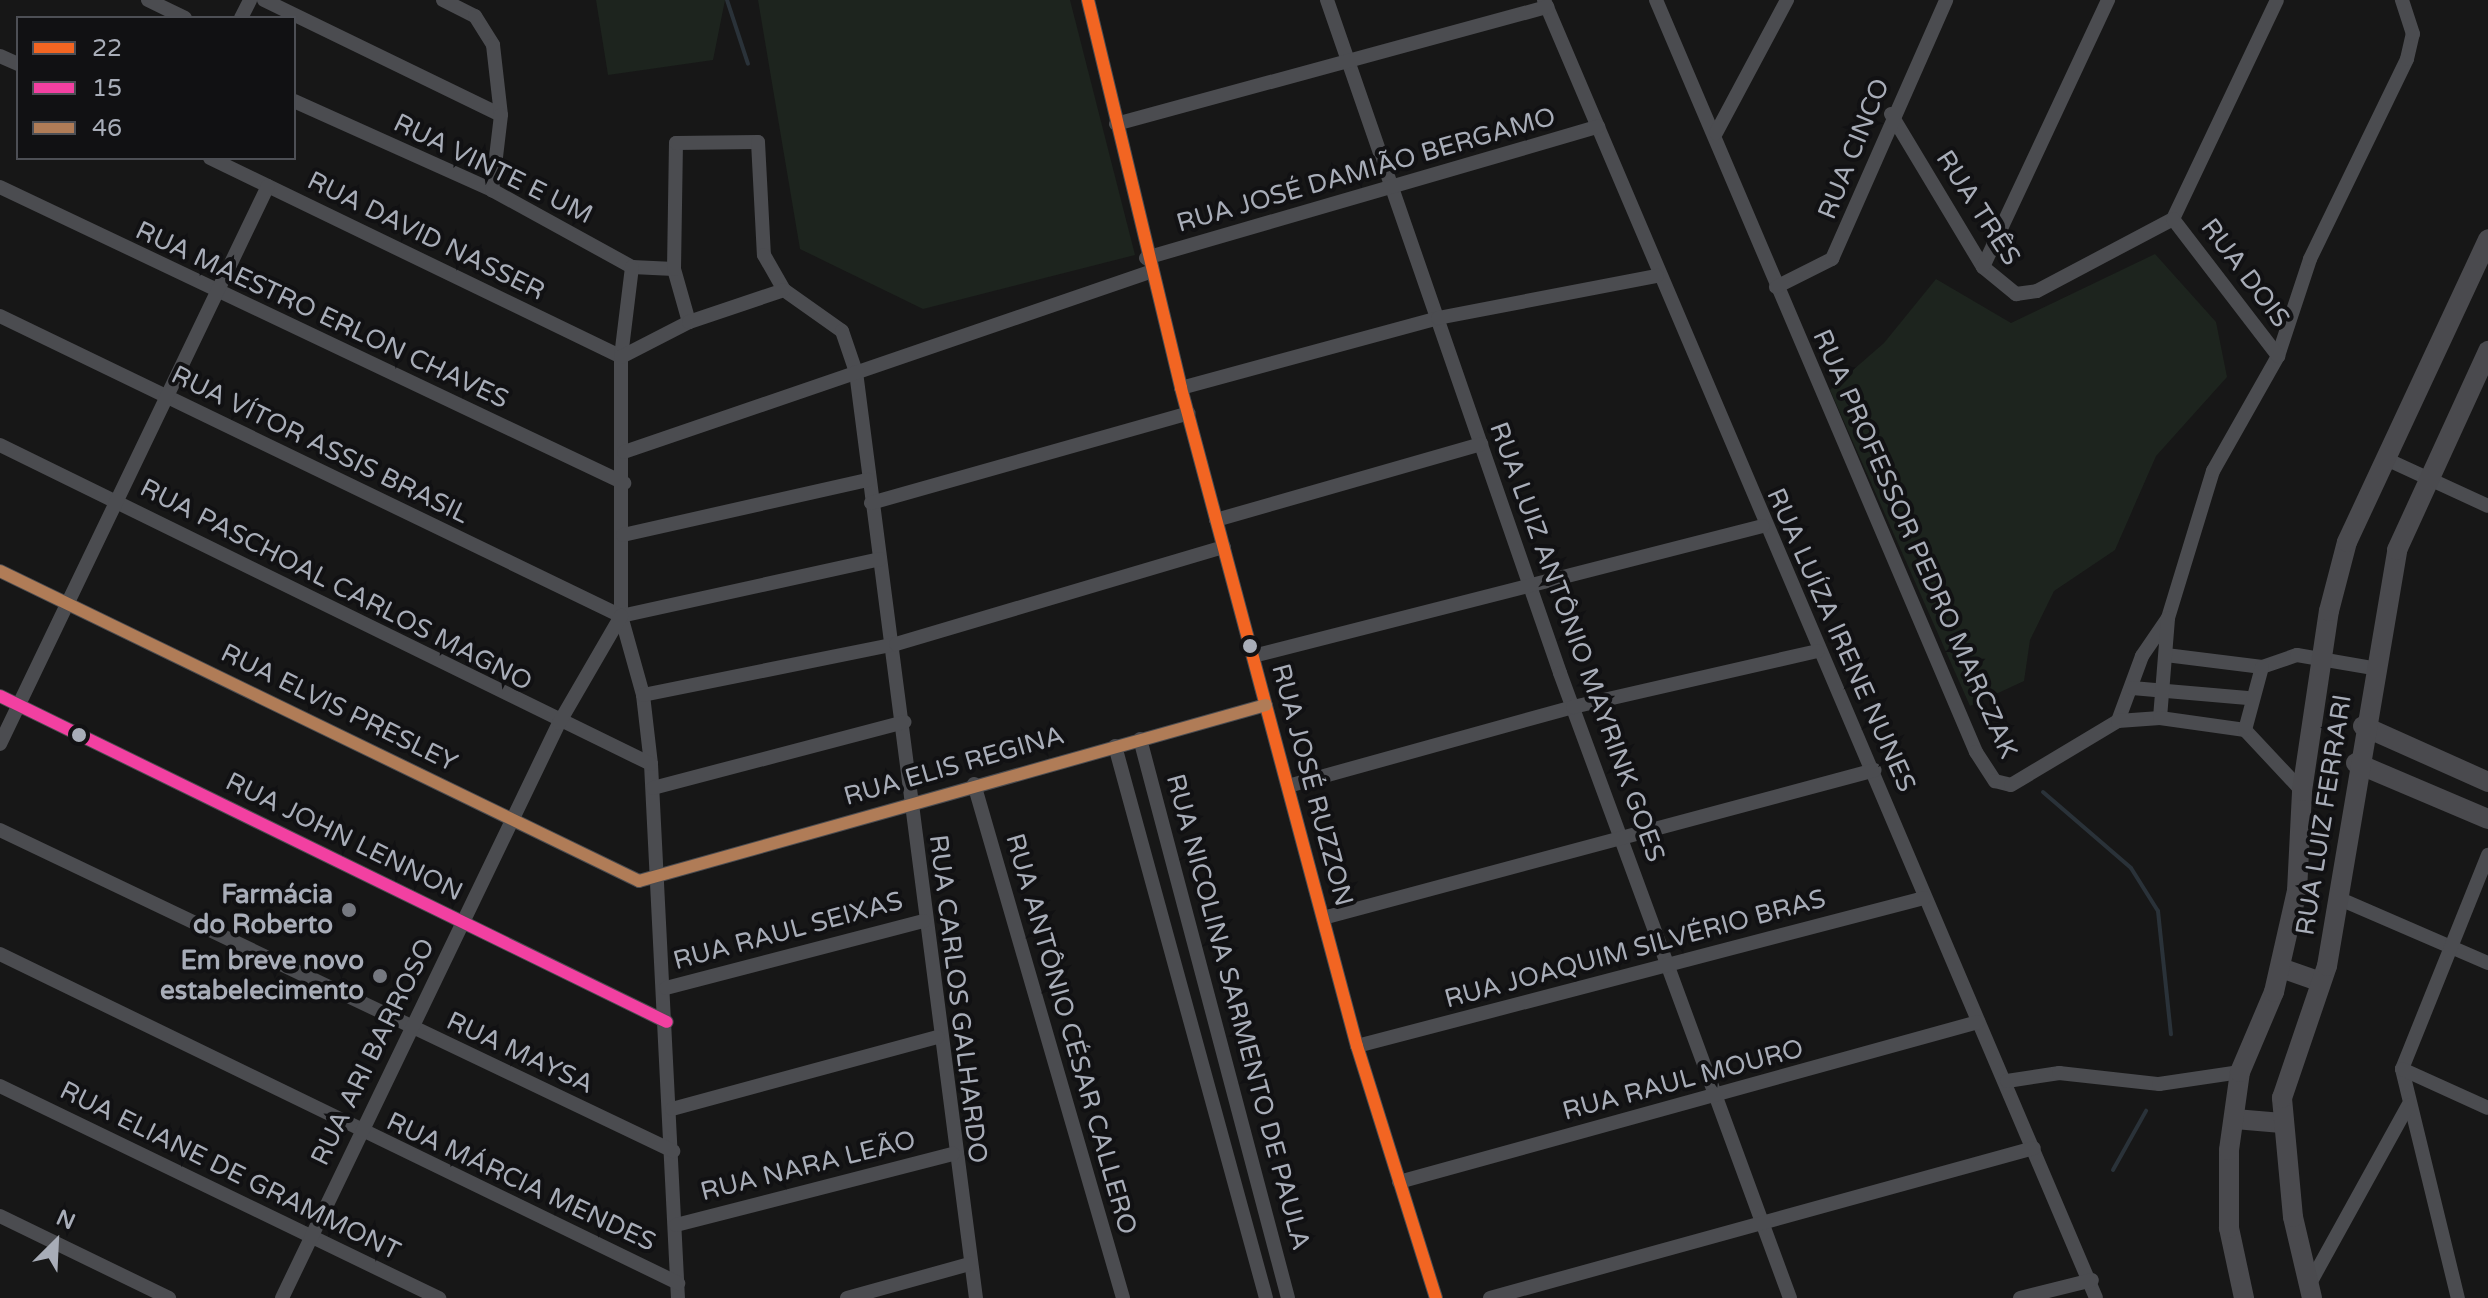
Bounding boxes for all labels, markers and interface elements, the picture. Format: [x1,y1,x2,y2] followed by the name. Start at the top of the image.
[16,16,296,160] legend
[92,34,122,63] text: 22
[92,74,122,103] text: 15
[1812,74,1896,224] street label: RUA CINCO
[1173,101,1559,239] street label: RUA JOSÉ DAMIÃO BERGAMO
[388,107,598,231] street label: RUA VINTE E UM
[92,114,122,143] text: 46
[1929,145,2027,271] street label: RUA TRÊS
[302,165,550,307] street label: RUA DAVID NASSER
[2194,213,2296,333] street label: RUA DOIS
[131,215,513,415] street label: RUA MAESTRO ERLON CHAVES
[1806,325,2024,763] street label: RUA PROFESSOR PEDRO MARCZAK
[166,359,474,531] street label: RUA VÍTOR ASSIS BRASIL
[1483,418,1671,866] street label: RUA LUIZ ANTÔNIO MAYRINK GOES
[135,472,537,698] street label: RUA PASCHOAL CARLOS MAGNO
[1760,483,1922,797] street label: RUA LUÍZA IRENE NUNES
[216,637,462,779] street label: RUA ELVIS PRESLEY
[1242,638,1258,654] unlabelled marker
[1265,660,1359,910] street label: RUA JOSÉ RUZZON
[2290,692,2358,938] street label: RUA LUIZ FERRARI
[840,720,1068,812] street label: RUA ELIS REGINA
[71,727,87,743] unlabelled marker
[220,766,468,908] street label: RUA JOHN LENNON
[1159,771,1317,1253] street label: RUA NICOLINA SARMENTO DE PAULA
[999,830,1143,1238] street label: RUA ANTÔNIO CÉSAR CALLERO
[922,833,994,1165] street label: RUA CARLOS GALHARDO
[193,879,333,940] place label: Farmácia do Roberto
[1441,883,1829,1015] street label: RUA JOAQUIM SILVÉRIO BRAS
[670,885,906,977] street label: RUA RAUL SEIXAS
[340,901,358,919] marker: Farmácia do Roberto
[304,933,442,1171] street label: RUA ARI BARROSO
[160,945,364,1006] place label: Em breve novo estabelecimento
[371,967,389,985] marker: Em breve novo estabelecimento
[442,1005,598,1101] street label: RUA MAYSA
[1559,1033,1807,1127] street label: RUA RAUL MOURO
[55,1075,405,1267] street label: RUA ELIANE DE GRAMMONT
[382,1106,660,1258] street label: RUA MÁRCIA MENDES
[697,1124,919,1208] street label: RUA NARA LEÃO
[16,1202,96,1282] north arrow

